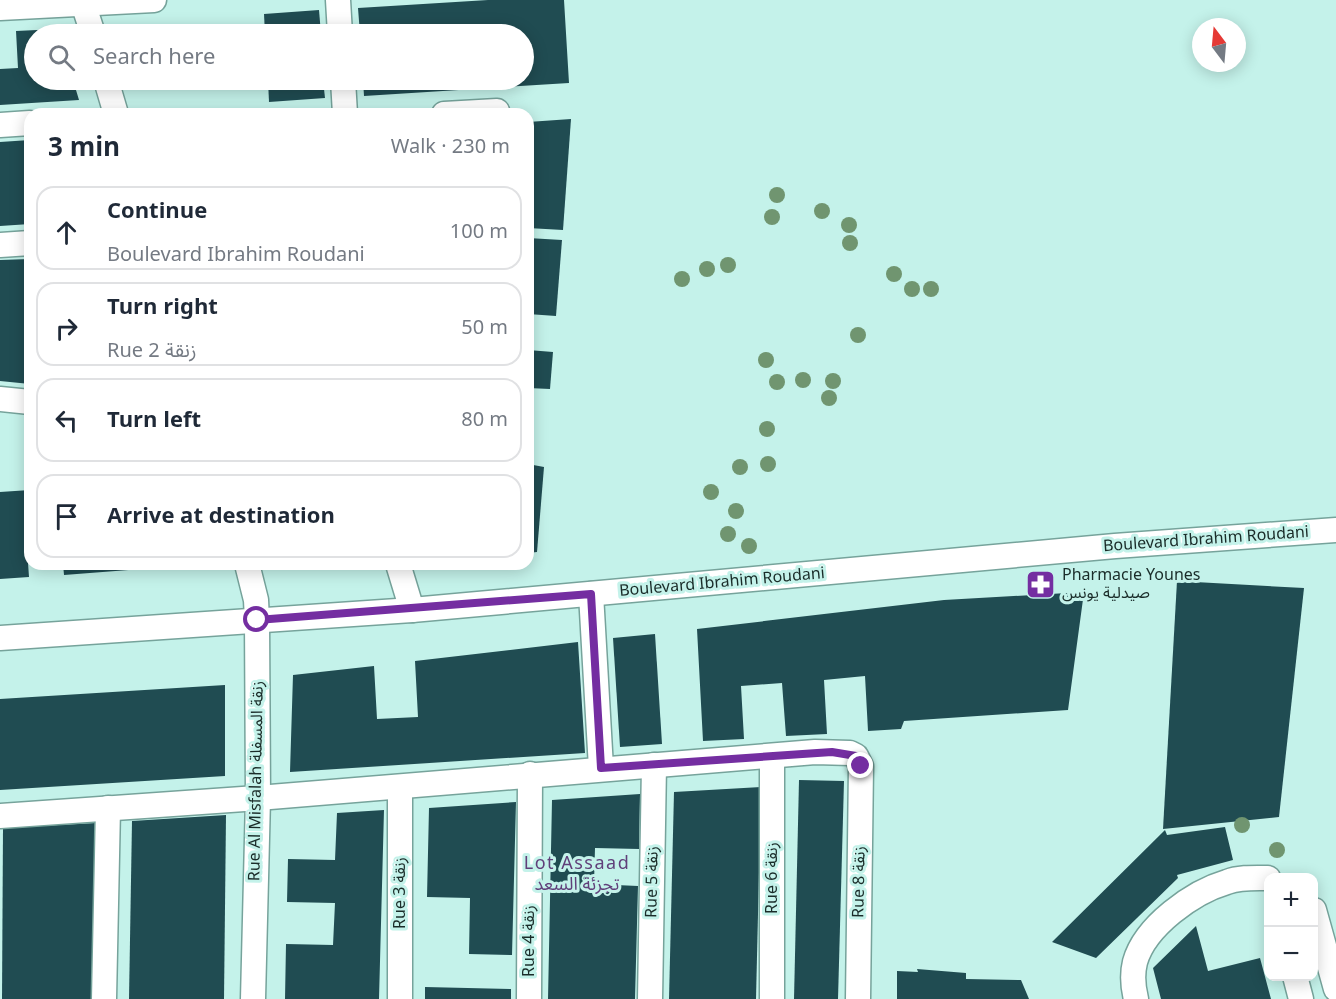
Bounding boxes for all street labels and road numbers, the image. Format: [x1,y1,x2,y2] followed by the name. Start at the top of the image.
[1102,515,1310,563] street label: Boulevard Ibrahim Roudani
[618,556,826,608] street label: Boulevard Ibrahim Roudani
[237,681,275,881] street label: Rue Al Misfalah زنقة المسفلة
[755,842,789,914] street label: Rue 6 زنقة
[634,846,670,918] street label: Rue 5 زنقة
[841,846,877,918] street label: Rue 8 زنقة
[383,857,417,929] street label: Rue 3 زنقة
[512,905,546,977] street label: Rue 4 زنقة

